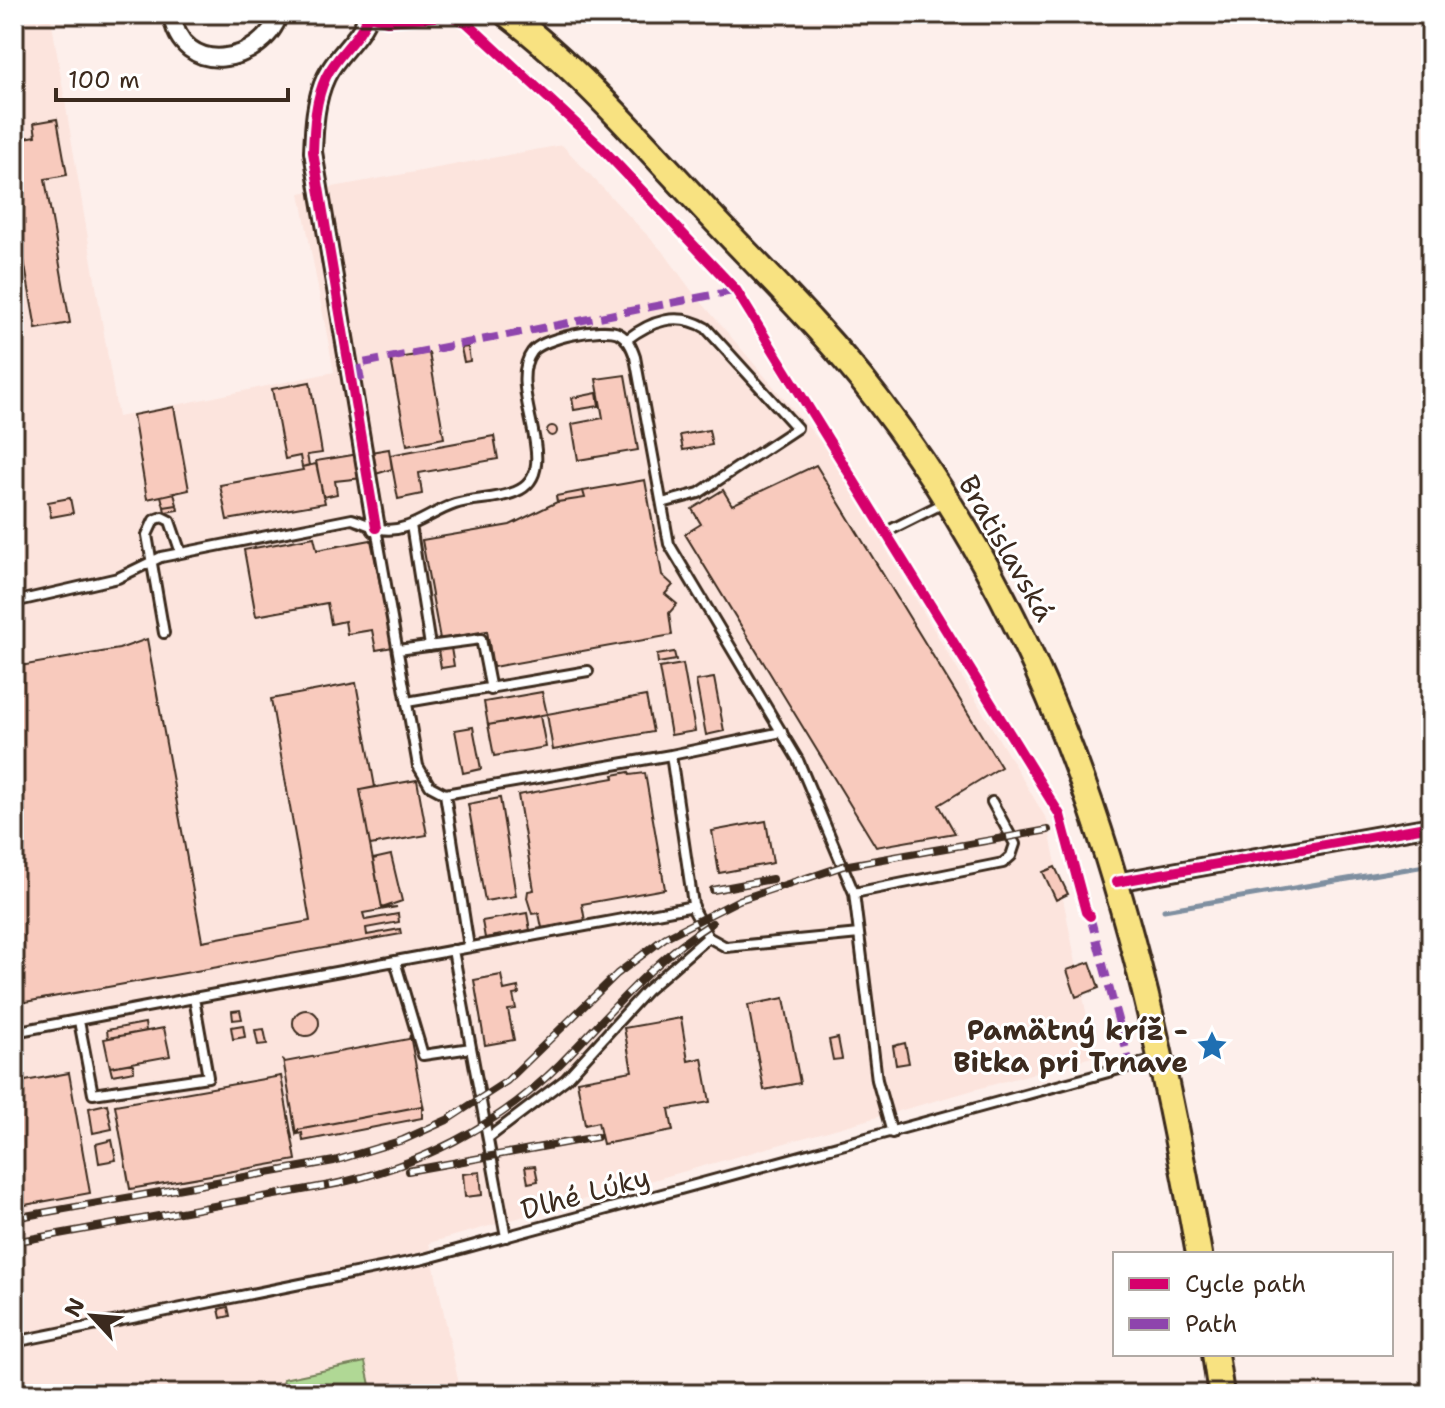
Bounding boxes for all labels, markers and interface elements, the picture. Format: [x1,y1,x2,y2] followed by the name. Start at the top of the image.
[56,52,288,102] scale bar
[68,64,140,96] text: 100 m
[950,468,1064,628] street label: Bratislavská
[953,1011,1188,1081] place label: Pamätný kríž - Bitka pri Trnave
[1195,1029,1229,1063] place icon: Pamätný kríž - Bitka pri Trnave
[516,1158,654,1228] street label: Dlhé Lúky
[1113,1252,1393,1356] legend
[1185,1268,1306,1300] text: Cycle path
[52,1276,132,1356] north arrow
[58,1293,91,1322] text: N
[1185,1308,1237,1340] text: Path

